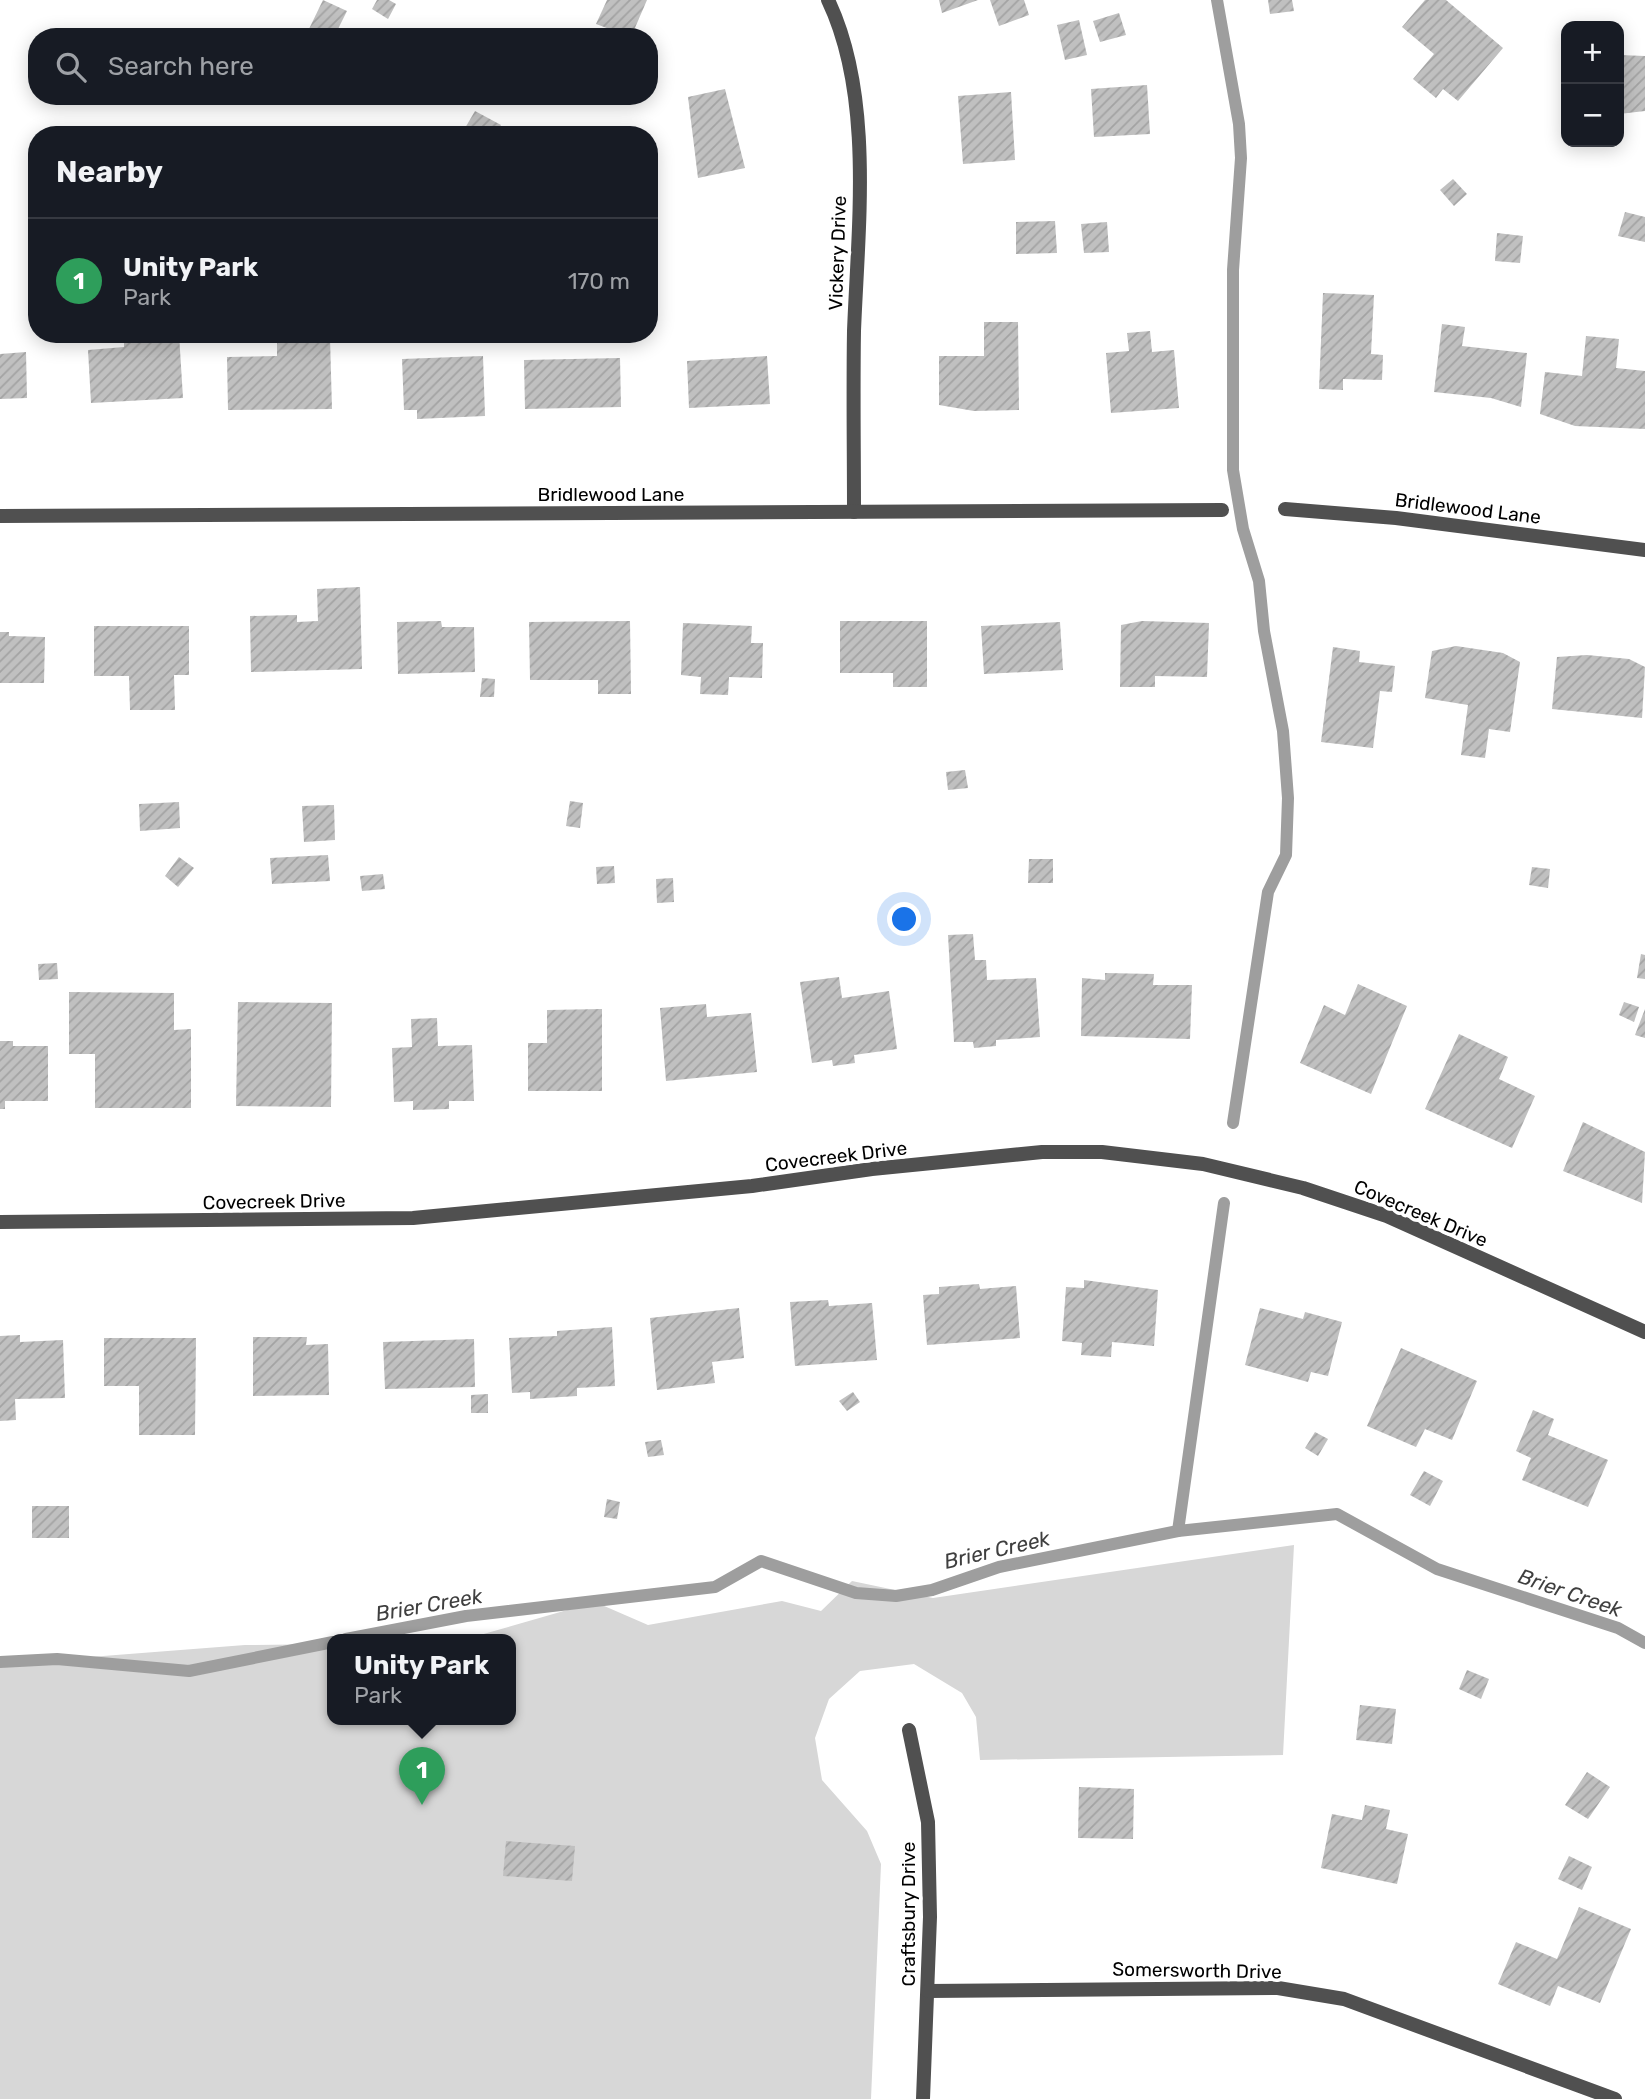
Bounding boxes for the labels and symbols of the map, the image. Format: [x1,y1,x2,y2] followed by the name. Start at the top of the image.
[824,195,851,311] street label: Vickery Drive
[538,483,684,506] street label: Bridlewood Lane
[1394,488,1542,529] street label: Bridlewood Lane
[887,902,921,936] your location
[764,1136,908,1177] street label: Covecreek Drive
[1351,1175,1491,1252] street label: Covecreek Drive
[202,1189,346,1214] street label: Covecreek Drive
[942,1525,1053,1574] water label: Brier Creek
[1515,1563,1626,1622] water label: Brier Creek
[374,1583,485,1626] water label: Brier Creek
[399,1747,445,1805] pin: 1
[897,1842,920,1986] street label: Craftsbury Drive
[1112,1958,1282,1983] street label: Somersworth Drive

